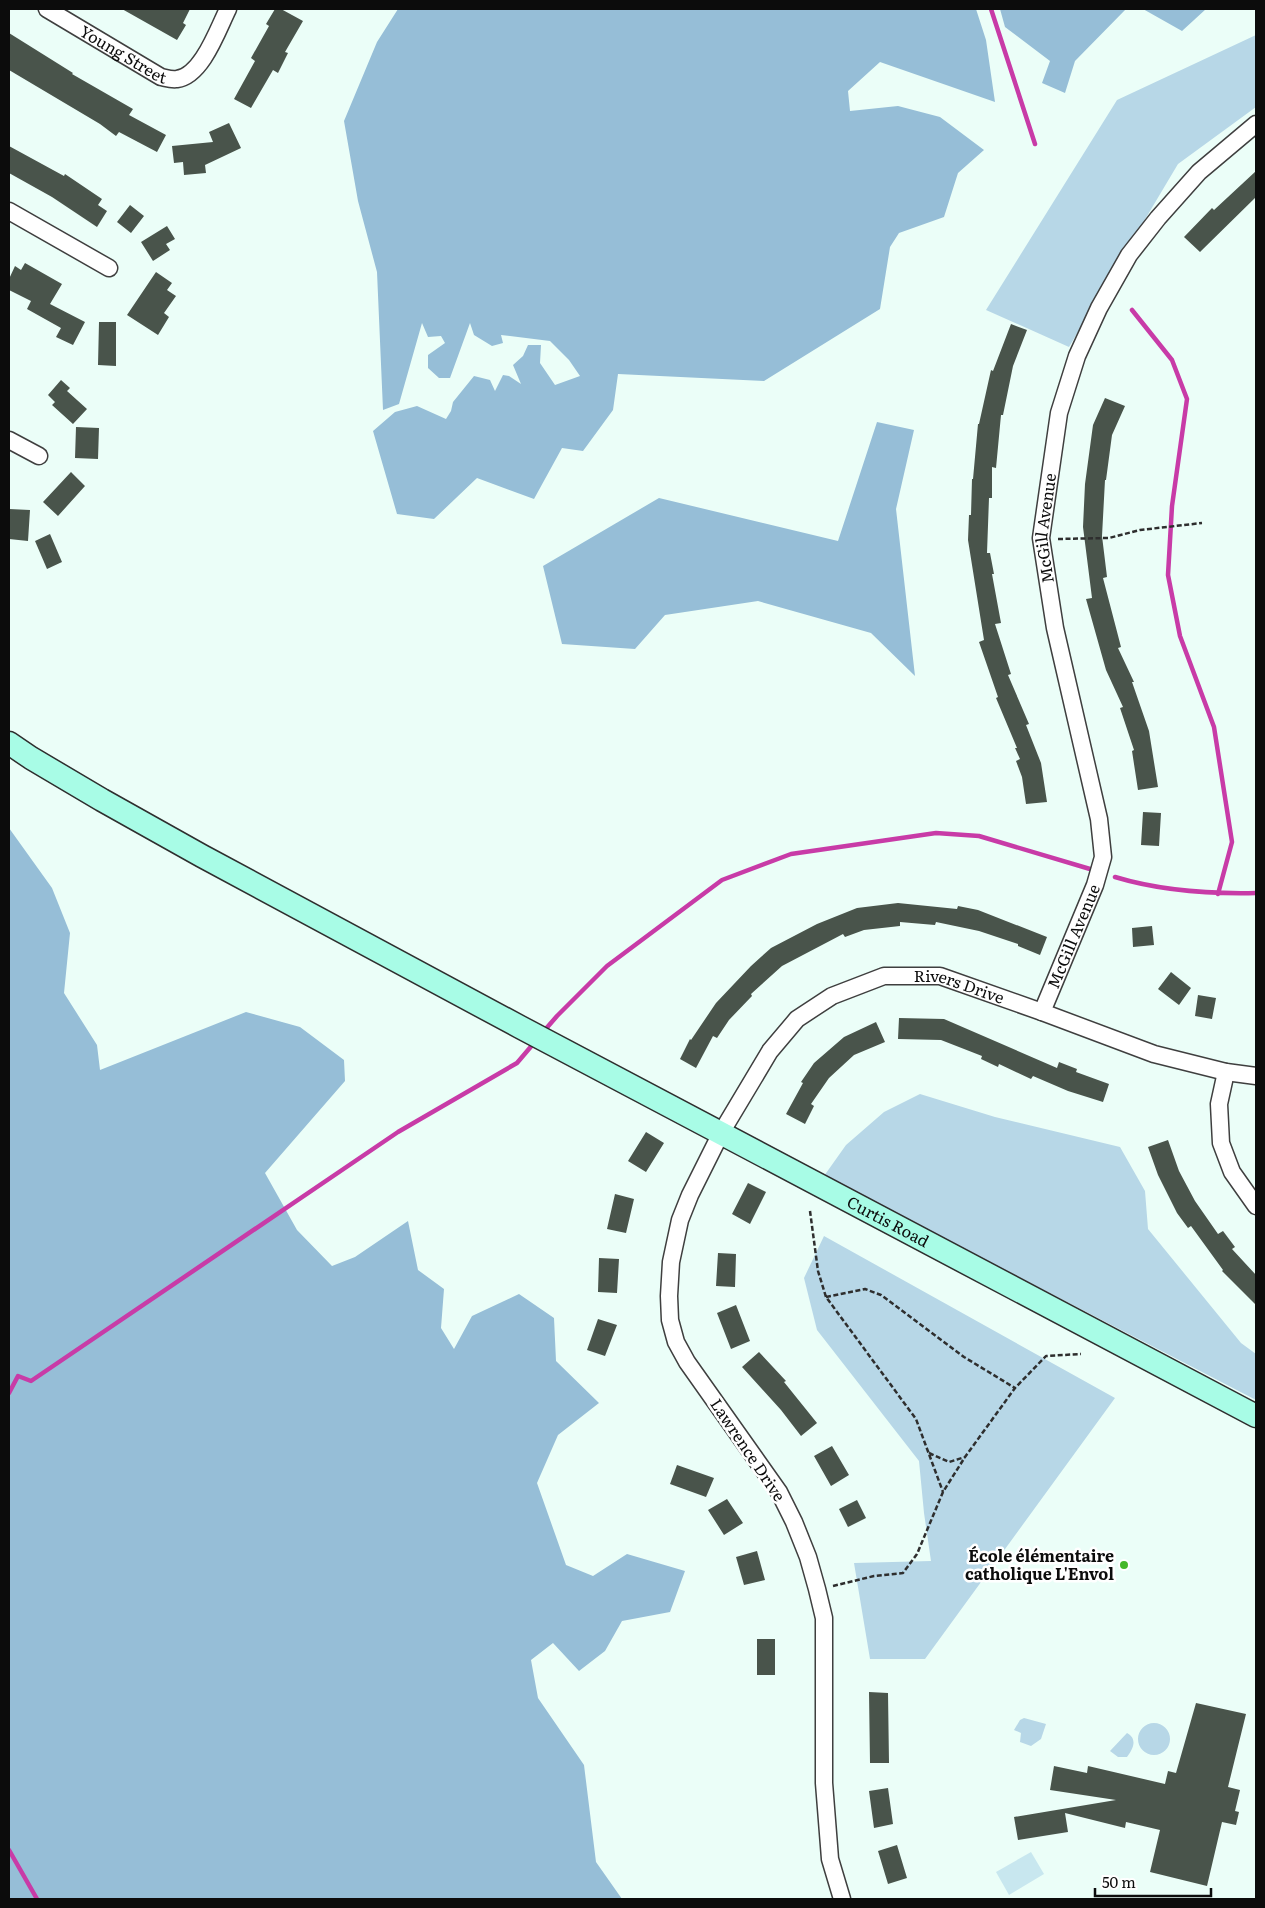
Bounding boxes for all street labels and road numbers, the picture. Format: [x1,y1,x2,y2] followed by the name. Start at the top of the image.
[76,18,169,89] street label: Young Street
[1028,471,1061,585] street label: McGill Avenue
[1040,880,1105,992] street label: McGill Avenue
[914,963,1008,1009] street label: Rivers Drive
[843,1189,934,1252] street label: Curtis Road
[705,1393,792,1506] street label: Lawrence Drive

